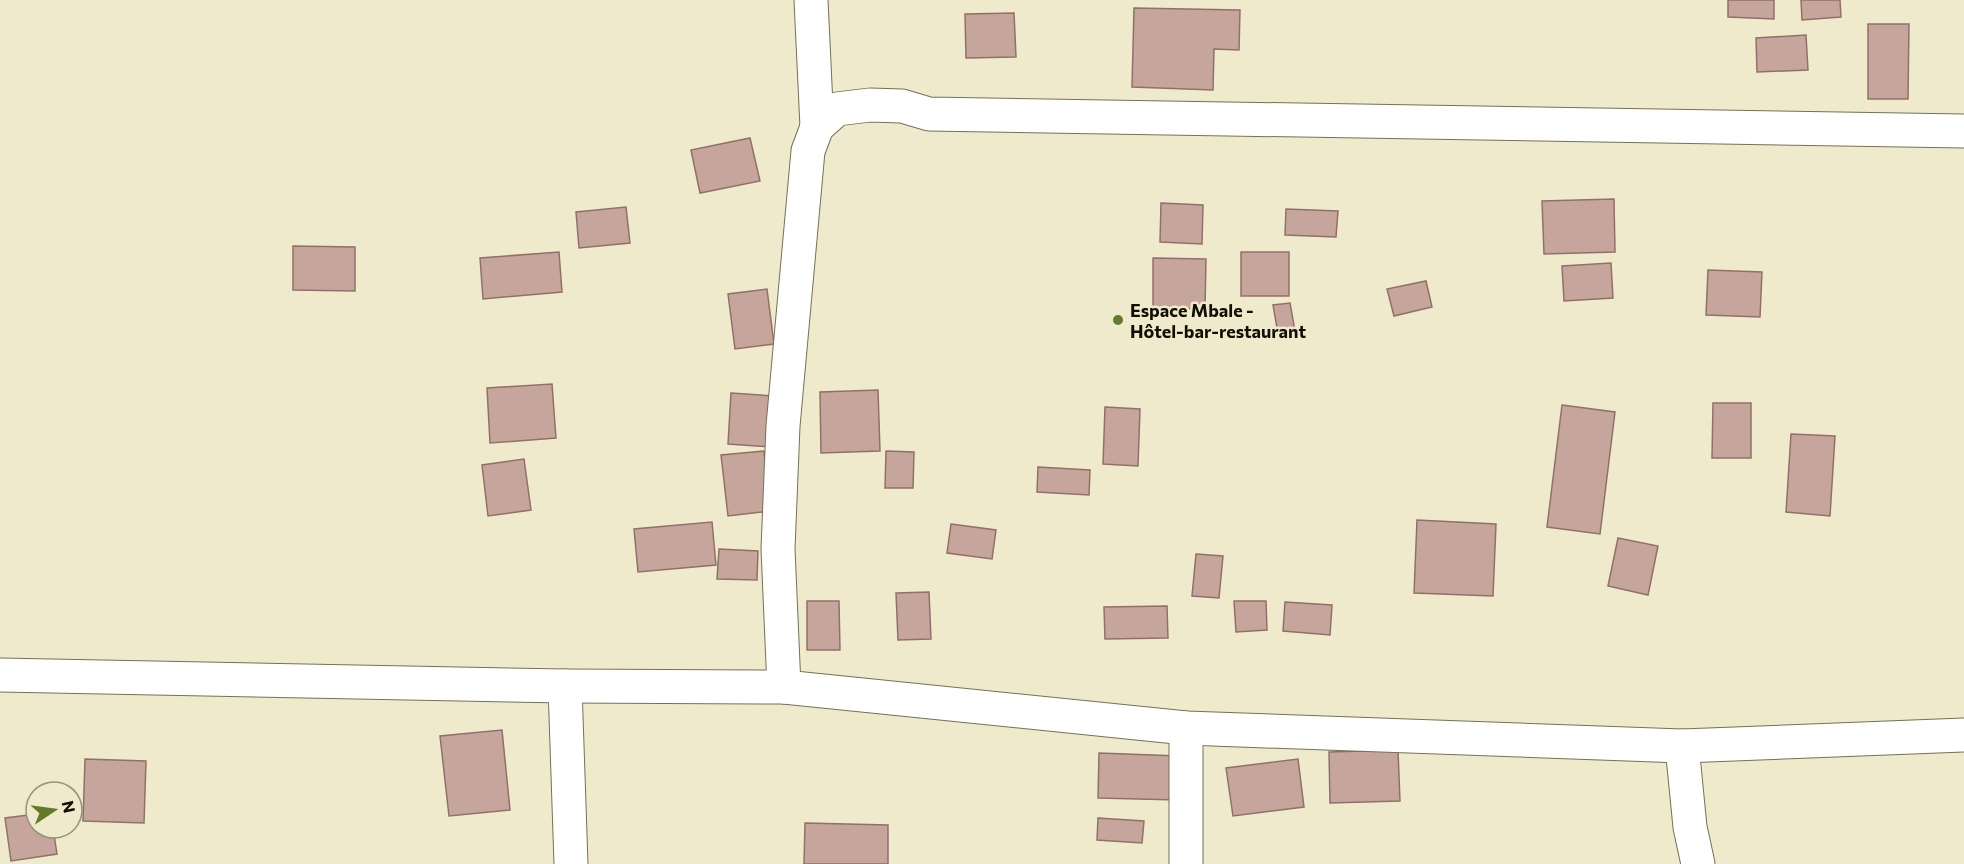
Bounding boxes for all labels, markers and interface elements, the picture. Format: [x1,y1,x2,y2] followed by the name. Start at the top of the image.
[1130,299,1306,342] place label: Espace Mbale - Hôtel-bar-restaurant
[1111,313,1125,327] marker: Espace Mbale - Hôtel-bar-restaurant
[24,780,84,840] north arrow
[58,799,80,814] text: N

